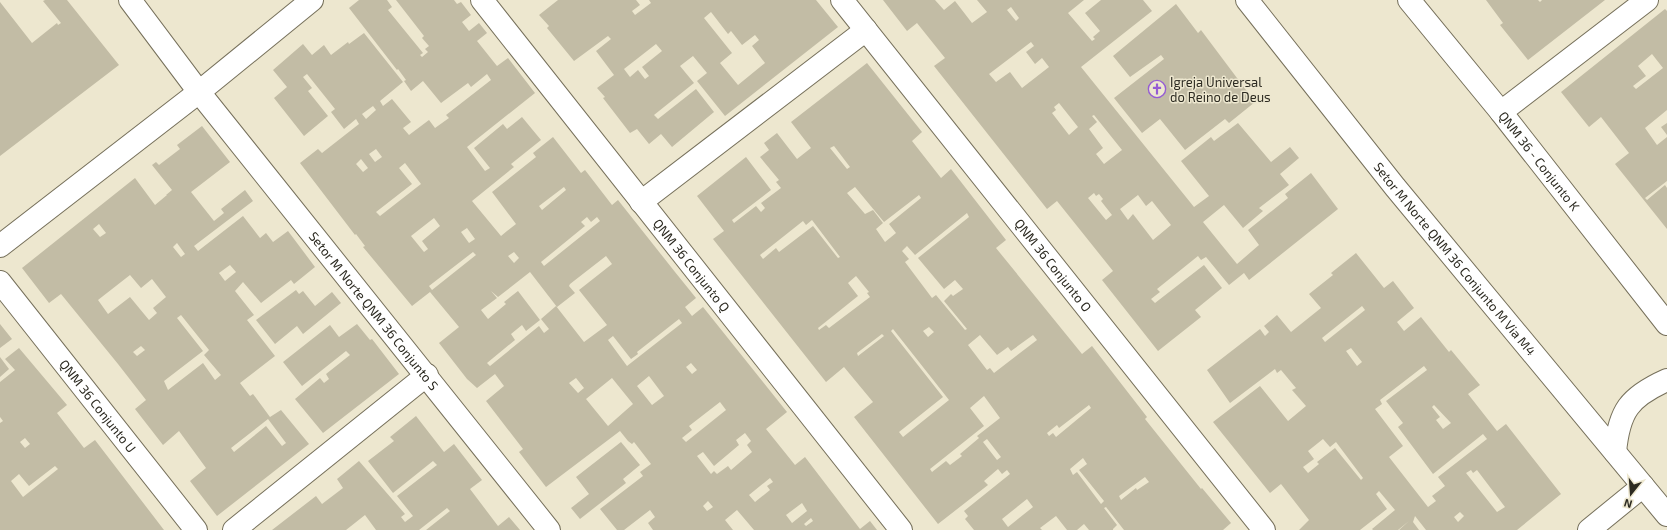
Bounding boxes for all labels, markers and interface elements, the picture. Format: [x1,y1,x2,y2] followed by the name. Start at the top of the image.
[1170,74,1271,105] place label: Igreja Universal do Reino de Deus
[1147,79,1167,99] church icon: Igreja Universal do Reino de Deus
[1495,108,1583,214] street label: QNM 36 - Conjunto K
[1371,159,1539,359] street label: Setor M Norte QNM 36 Conjunto M Via M4
[650,215,733,315] street label: QNM 36 Conjunto Q
[1011,216,1095,315] street label: QNM 36 Conjunto O
[306,228,442,393] street label: Setor M Norte QNM 36 Conjunto S
[56,356,140,456] street label: QNM 36 Conjunto U
[1611,474,1651,514] north arrow
[1622,497,1634,511] text: N

